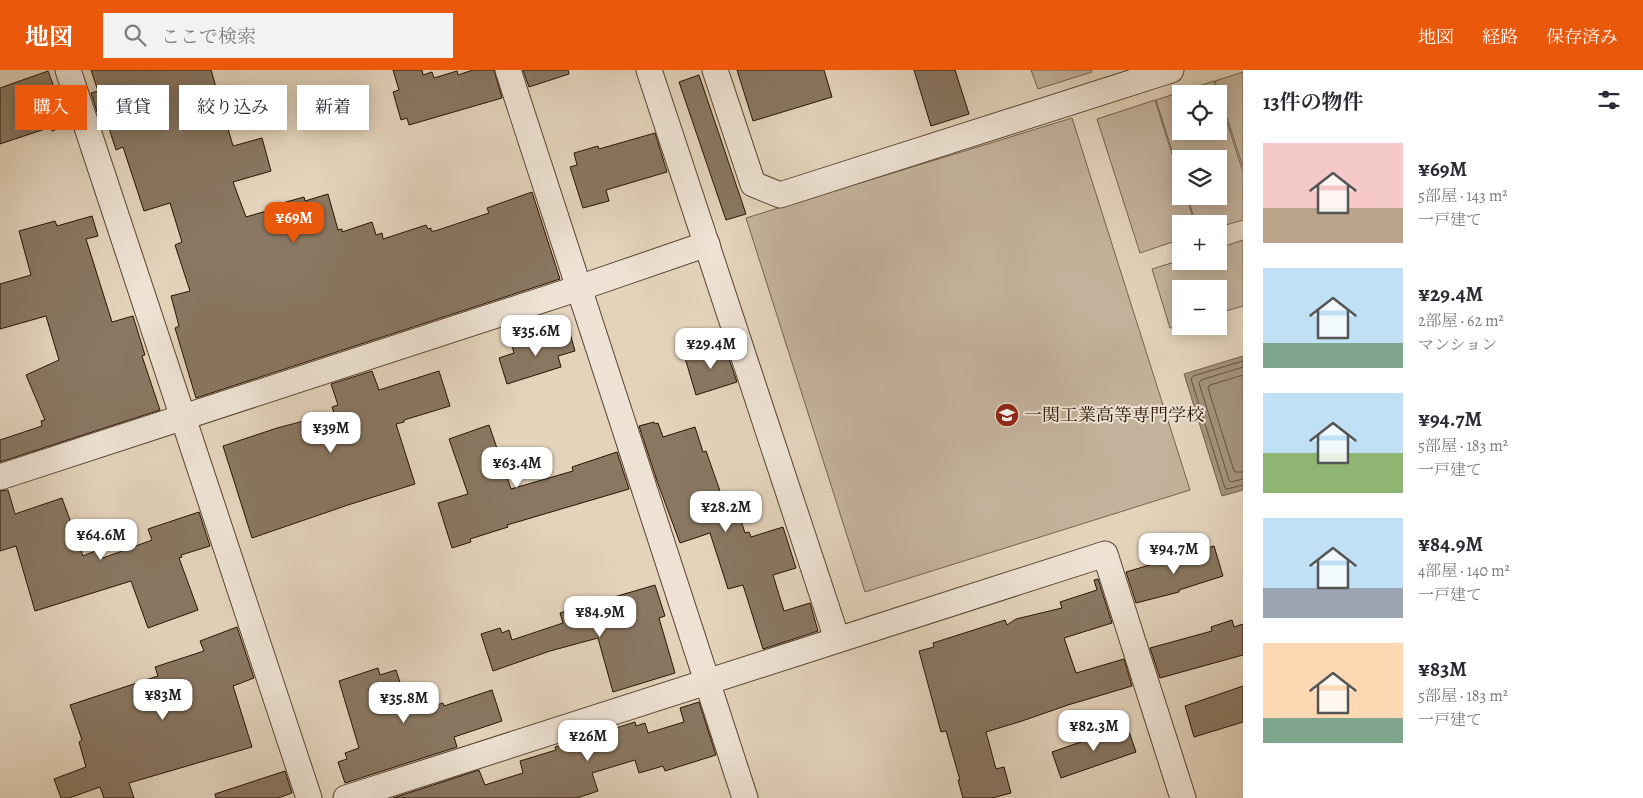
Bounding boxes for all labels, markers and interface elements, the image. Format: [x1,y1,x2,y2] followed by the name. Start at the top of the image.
[103,13,453,58] search box
[25,21,73,53] text: 地図
[121,21,149,49] icon: search
[161,24,256,50] text: ここで検索
[1418,25,1454,49] text: 地図
[1482,25,1518,49] text: 経路
[1546,25,1618,49] text: 保存済み
[15,85,87,130] chip: 購入
[97,85,169,130] chip: 賃貸
[179,85,287,130] chip: 絞り込み
[297,85,369,130] chip: 新着
[1172,85,1227,335] map controls
[1172,85,1227,140] button: locate
[1595,86,1623,114] icon: filters
[1263,88,1364,116] text: 13件の物件
[1172,150,1227,205] button: layers
[1418,155,1467,183] text: ¥69M
[1303,163,1363,223] icon: home
[1418,185,1508,207] text: 5部屋 · 143 m²
[264,202,324,244] pin: ¥69M
[275,207,313,229] text: ¥69M
[1418,209,1482,231] text: 一戸建て
[1172,215,1227,270] button: +
[1172,280,1227,335] button: −
[1418,280,1483,308] text: ¥29.4M
[1303,288,1363,348] icon: home
[1418,310,1504,332] text: 2部屋 · 62 m²
[495,314,577,357] pin: ¥35.6M
[512,320,560,342] text: ¥35.6M
[670,328,752,370] pin: ¥29.4M
[686,333,736,355] text: ¥29.4M
[1418,334,1497,356] text: マンション
[994,402,1020,428] school or university icon: 一関工業高等専門学校
[1024,403,1204,427] place label: 一関工業高等専門学校
[1418,405,1482,433] text: ¥94.7M
[301,412,361,454] pin: ¥39M
[1303,413,1363,473] icon: home
[313,417,349,439] text: ¥39M
[1418,435,1508,457] text: 5部屋 · 183 m²
[476,446,558,489] pin: ¥63.4M
[493,452,541,474] text: ¥63.4M
[1418,459,1482,481] text: 一戸建て
[685,490,767,533] pin: ¥28.2M
[701,496,751,518] text: ¥28.2M
[60,518,142,561] pin: ¥64.6M
[76,524,126,546] text: ¥64.6M
[1418,530,1483,558] text: ¥84.9M
[1133,532,1215,575] pin: ¥94.7M
[1150,538,1198,560] text: ¥94.7M
[1303,538,1363,598] icon: home
[1418,560,1510,582] text: 4部屋 · 140 m²
[1418,584,1482,606] text: 一戸建て
[559,596,641,638] pin: ¥84.9M
[575,601,625,623] text: ¥84.9M
[1418,655,1467,683] text: ¥83M
[1303,663,1363,723] icon: home
[133,678,193,721] pin: ¥83M
[363,682,445,724] pin: ¥35.8M
[144,684,182,706] text: ¥83M
[1418,685,1508,707] text: 5部屋 · 183 m²
[380,687,428,709] text: ¥35.8M
[1418,709,1482,731] text: 一戸建て
[1053,710,1135,752] pin: ¥82.3M
[1069,715,1119,737] text: ¥82.3M
[558,720,618,762] pin: ¥26M
[569,725,607,747] text: ¥26M

